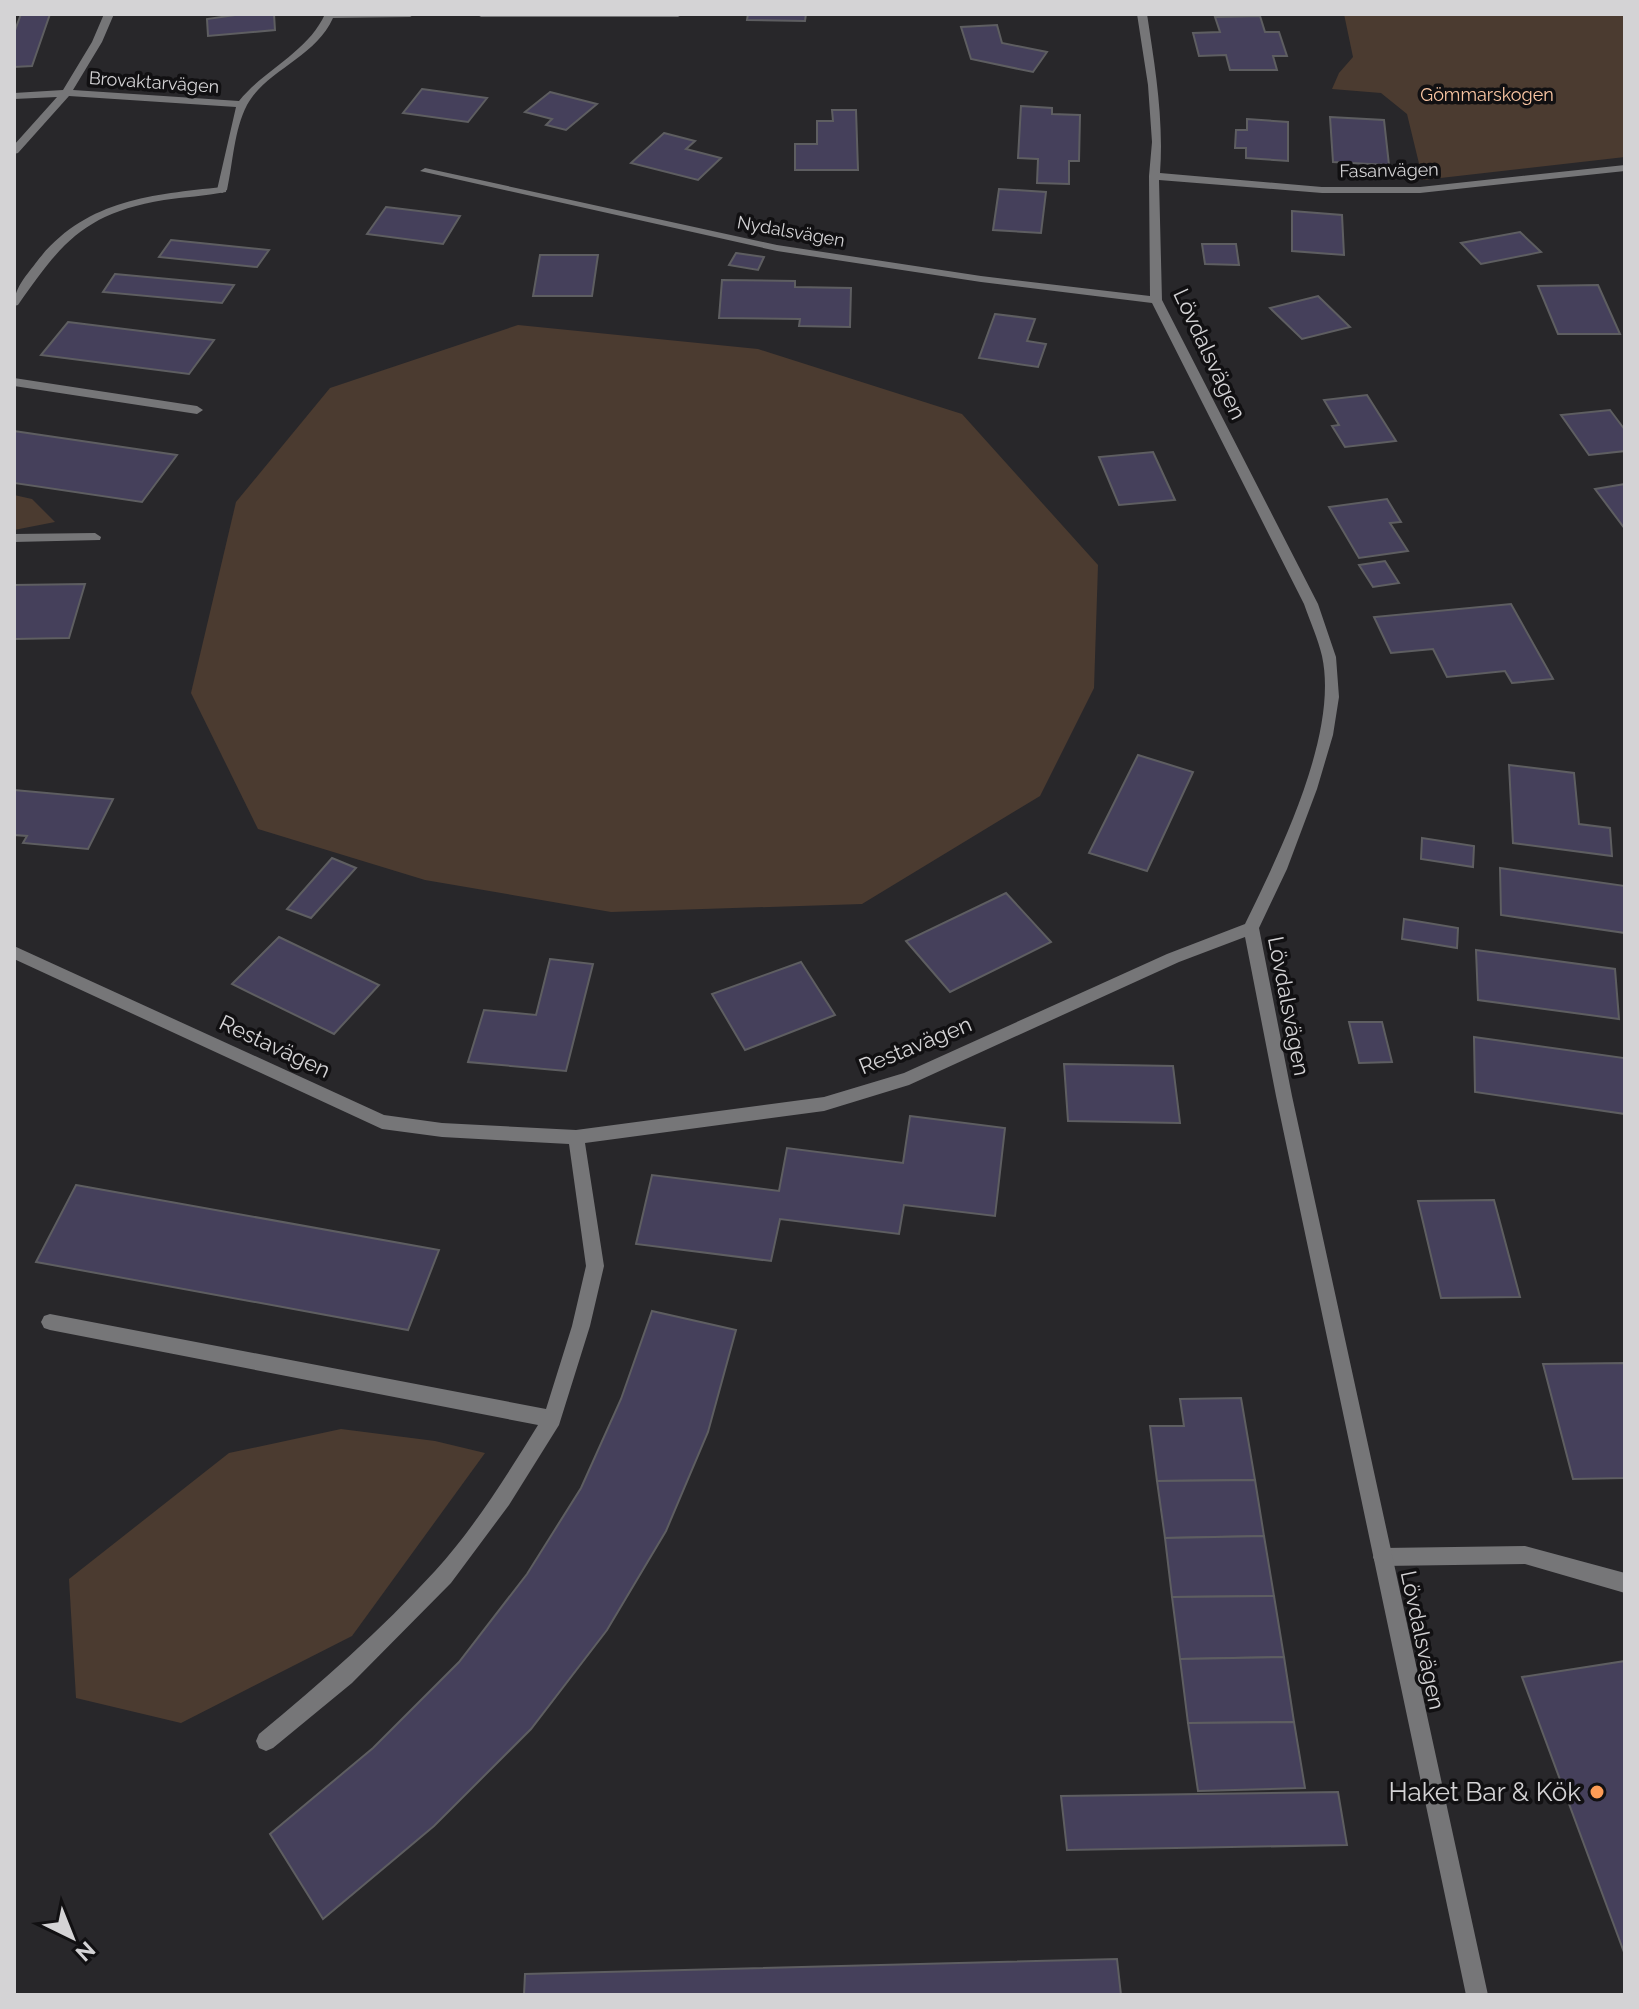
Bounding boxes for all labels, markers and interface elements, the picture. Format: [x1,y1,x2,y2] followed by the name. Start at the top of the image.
[88,67,220,97] street label: Brovaktarvägen
[1420,84,1554,105] park label: Gömmarskogen
[1339,159,1439,181] street label: Fasanvägen
[735,211,847,251] street label: Nydalsvägen
[1168,284,1252,424] street label: Lövdalsvägen
[1263,934,1315,1078] street label: Lövdalsvägen
[215,1009,335,1083] street label: Restavägen
[855,1011,975,1079] street label: Restavägen
[1396,1568,1450,1712] street label: Lövdalsvägen
[1388,1777,1581,1807] place label: Haket Bar & Kök
[1588,1783,1606,1801] marker: Haket Bar & Kök
[32,1897,112,1977] north arrow
[71,1936,101,1967] text: N

